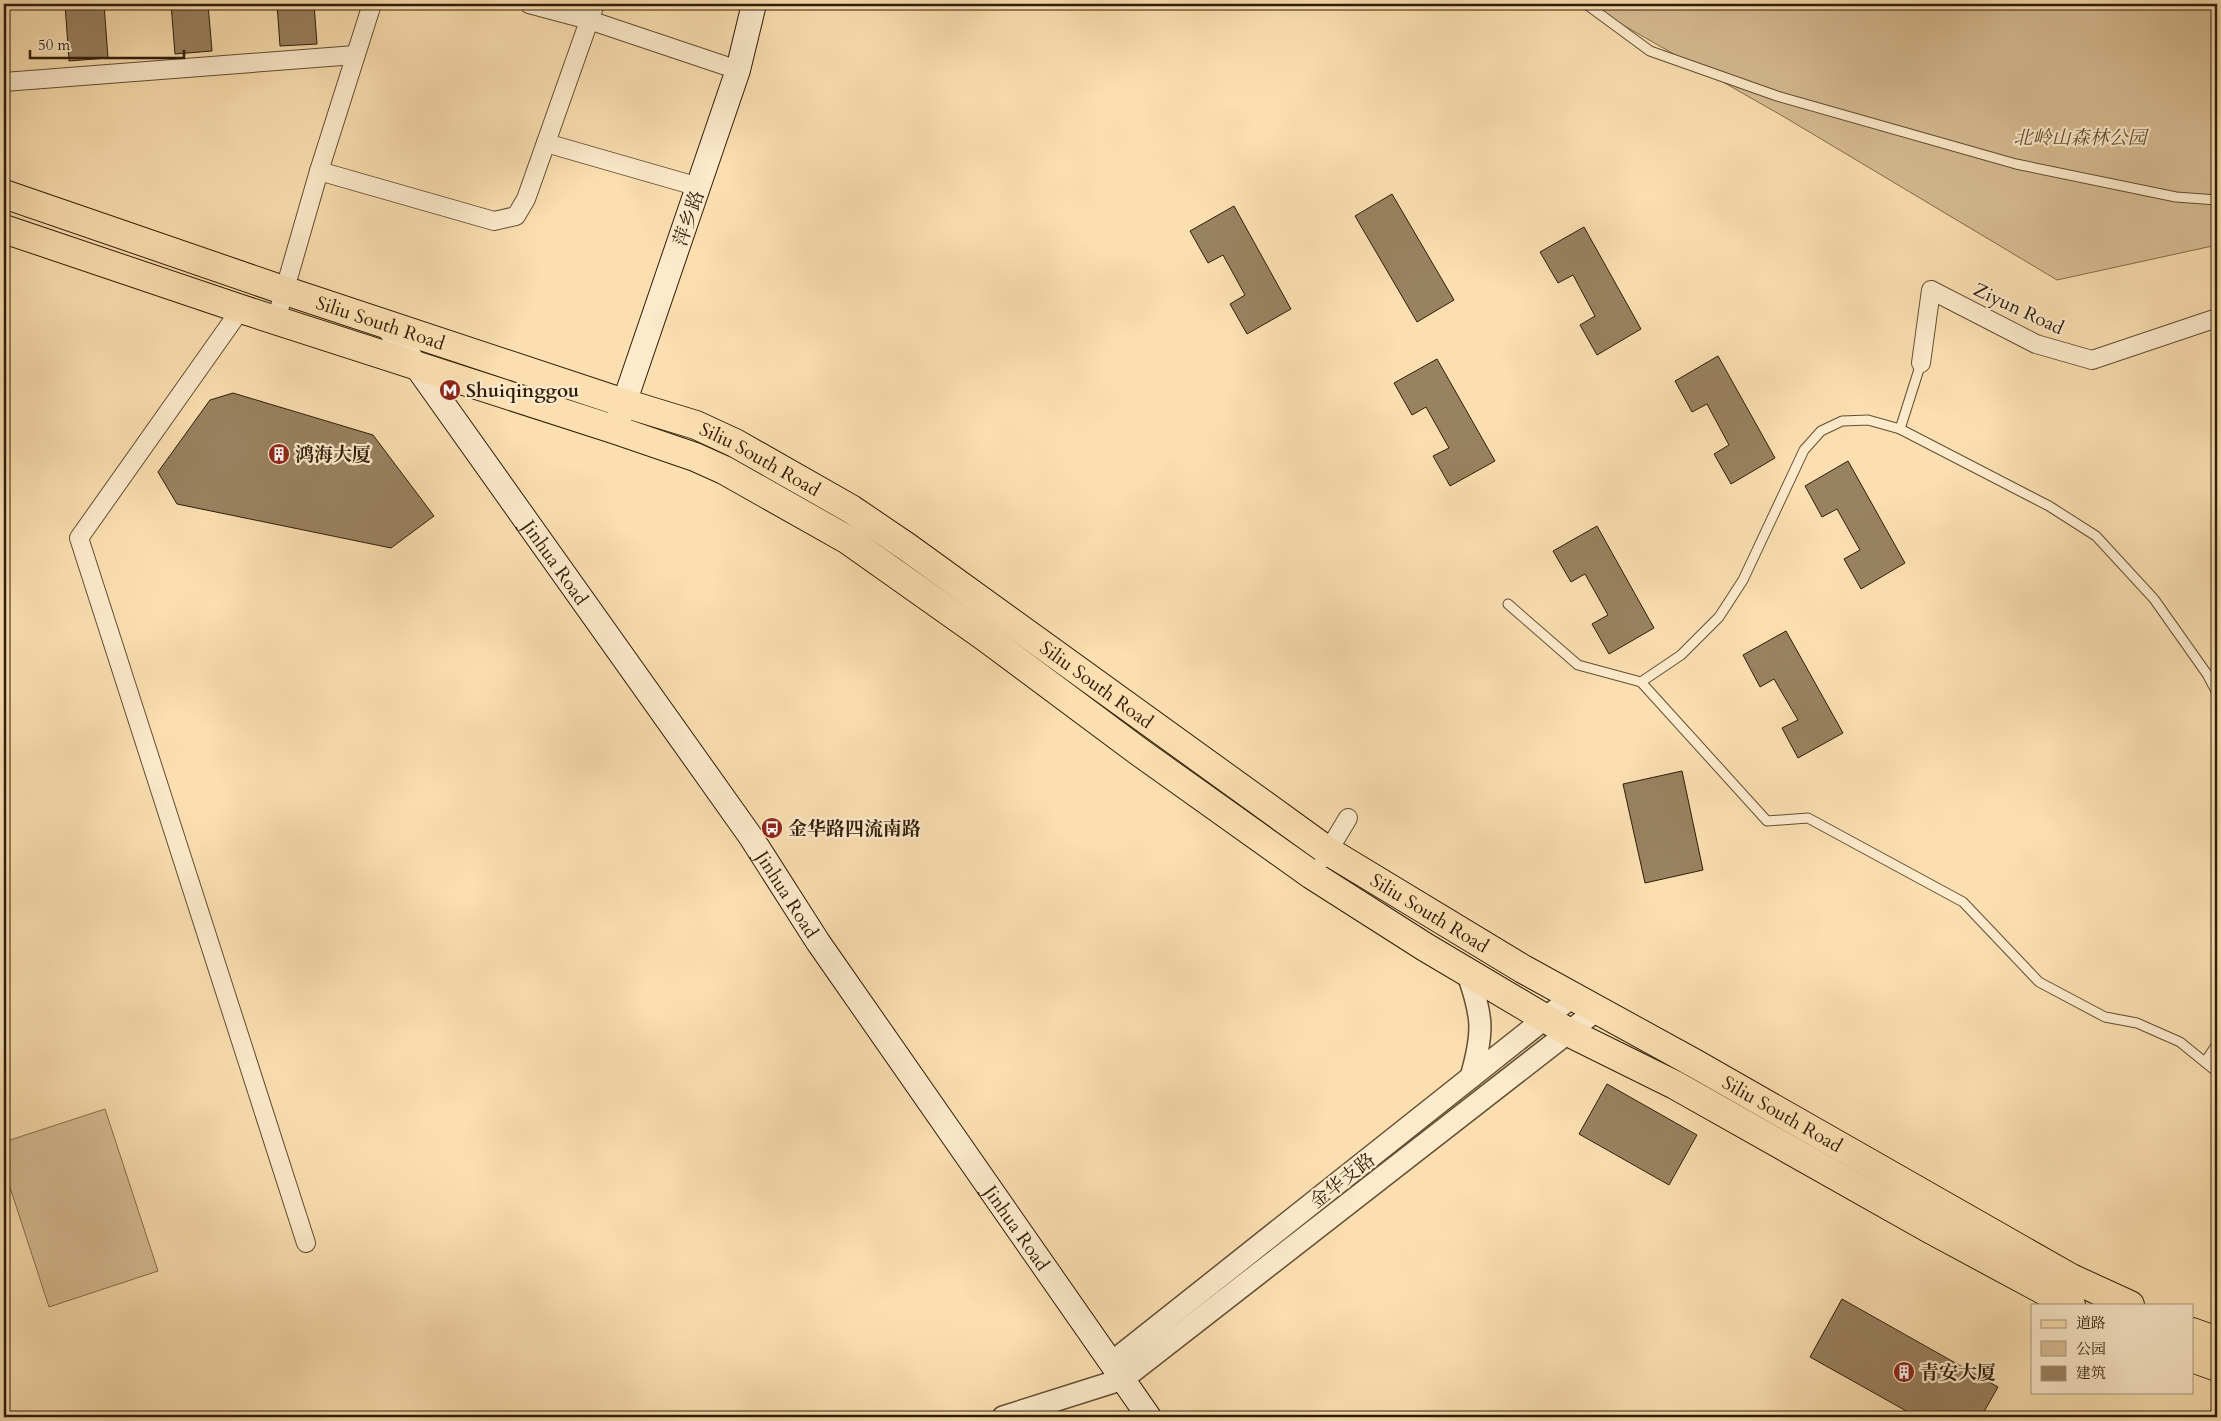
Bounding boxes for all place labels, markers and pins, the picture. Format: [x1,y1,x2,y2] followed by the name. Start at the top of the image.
[438,378,462,402] metro station icon: Shuiqinggou
[466,378,579,404] place label: Shuiqinggou
[267,442,291,466] building icon: 鸿海大厦
[295,442,371,468] place label: 鸿海大厦
[760,816,784,840] bus stop icon: 金华路四流南路
[788,816,921,842] place label: 金华路四流南路
[1892,1360,1916,1384] building icon: 青安大厦
[1920,1360,1996,1386] place label: 青安大厦

